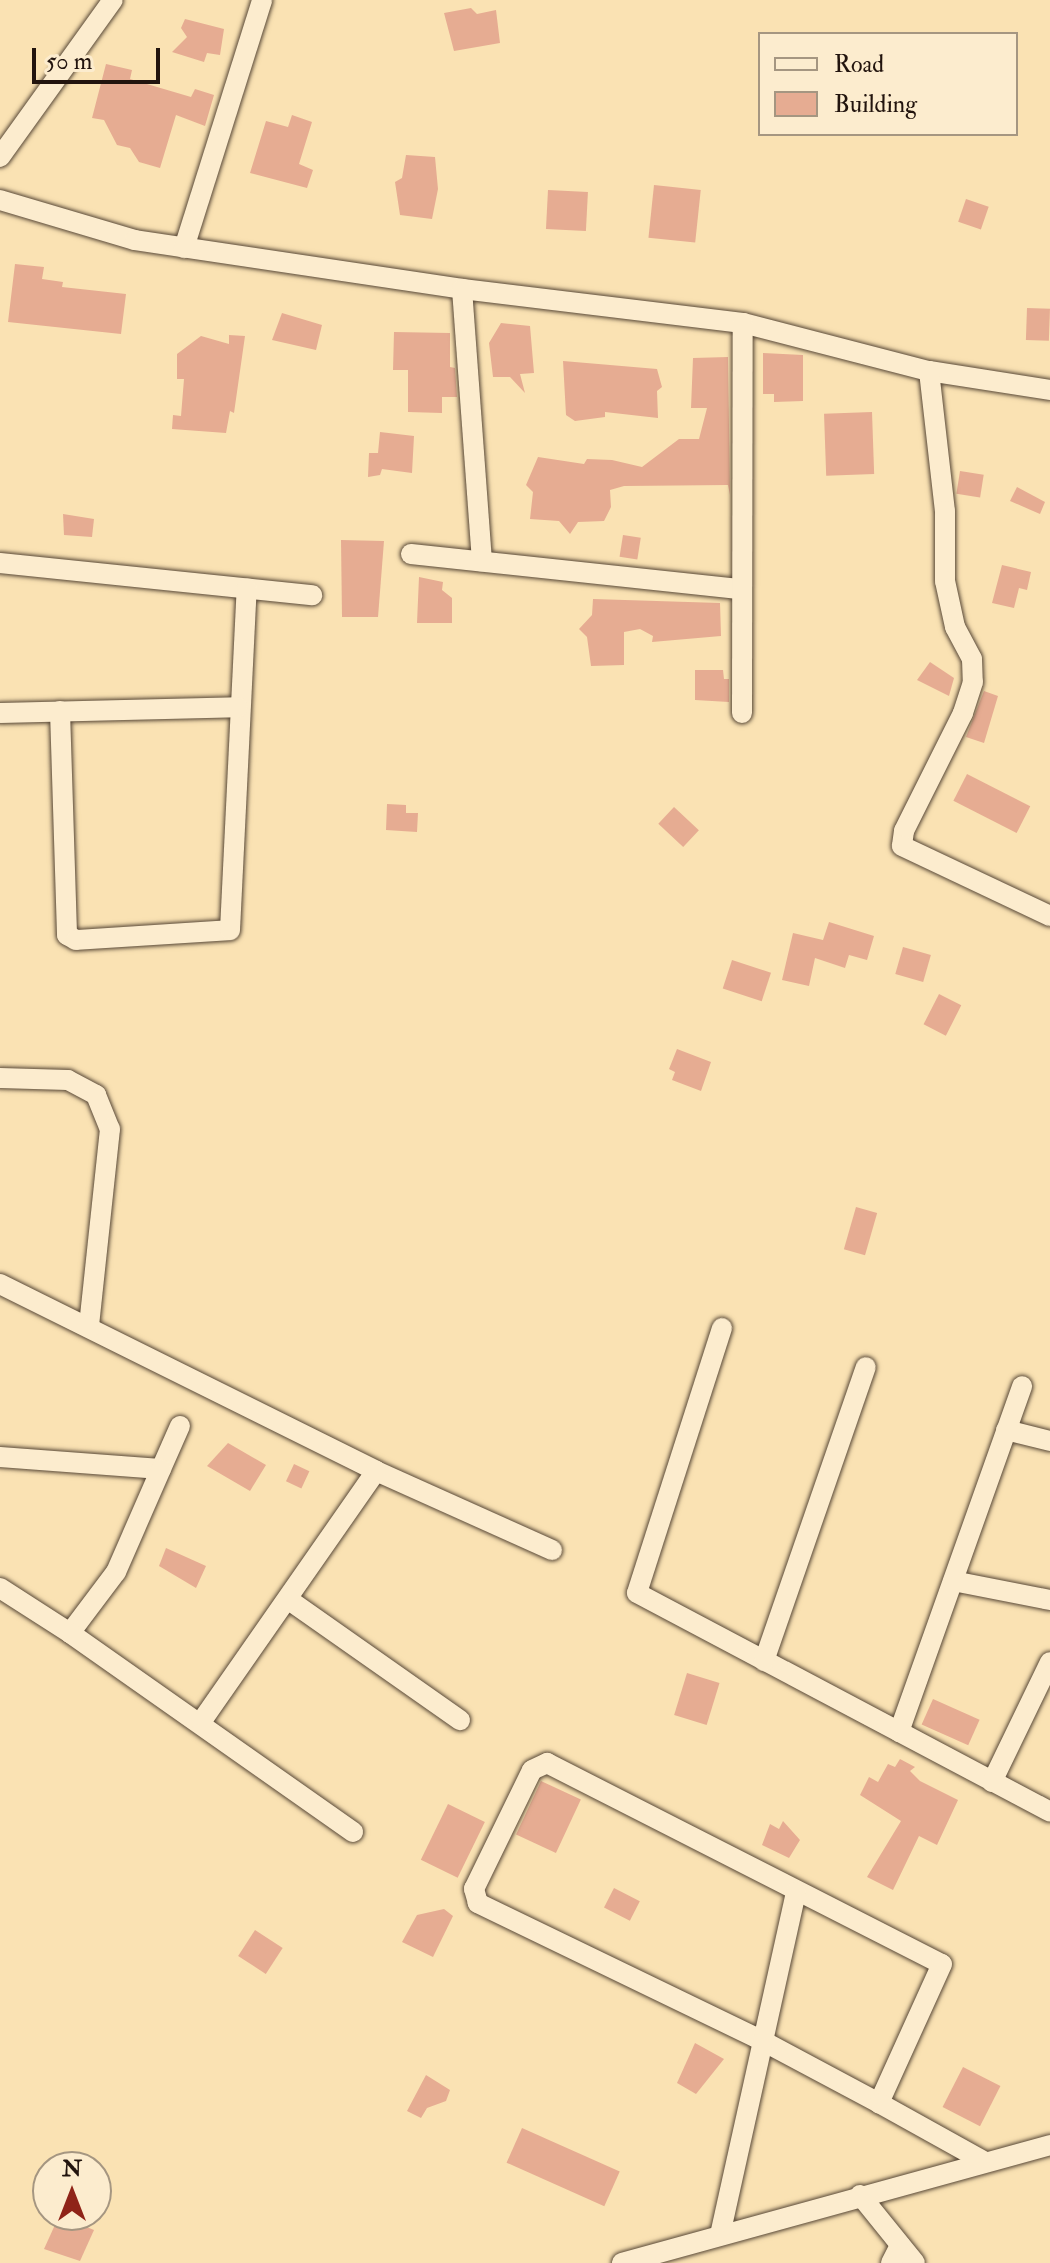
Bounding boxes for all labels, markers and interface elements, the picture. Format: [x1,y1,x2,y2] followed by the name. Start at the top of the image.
[36,32,164,82] scale bar
[758,32,1018,136] legend
[46,46,92,77] text: 50 m
[834,49,884,80] text: Road
[834,89,917,120] text: Building
[32,2151,112,2231] north arrow
[62,2155,82,2183] text: N

